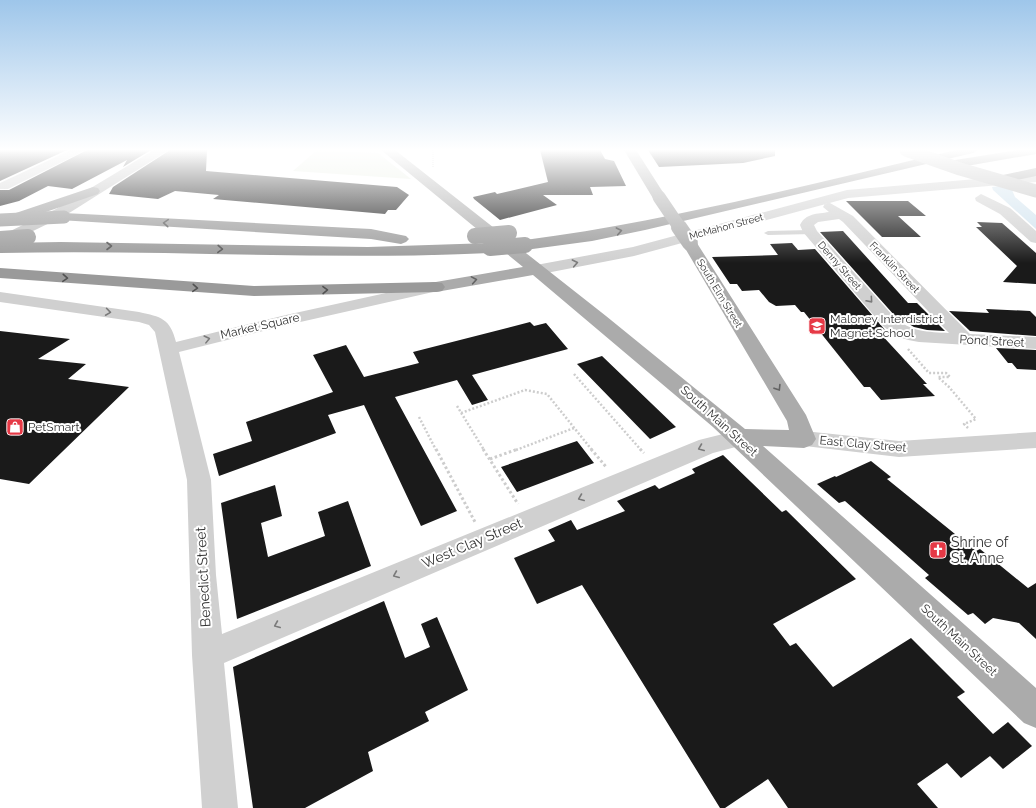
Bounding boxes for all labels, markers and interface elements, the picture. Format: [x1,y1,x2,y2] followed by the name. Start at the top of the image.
[688,211,765,242] street label: McMahon Street
[163,218,169,227] one-way arrow
[616,227,622,236] one-way arrow
[816,239,864,292] street label: Denny Street
[868,240,922,296] street label: Franklin Street
[106,242,112,250] one-way arrow
[217,245,223,253] one-way arrow
[695,257,745,330] street label: South Elm Street
[572,260,578,268] one-way arrow
[62,273,68,282] one-way arrow
[471,276,477,285] one-way arrow
[192,283,198,292] one-way arrow
[322,286,328,294] one-way arrow
[865,295,872,302] one-way arrow
[105,307,111,316] one-way arrow
[219,310,301,342] street label: Market Square
[830,312,943,340] place label: Maloney Interdistrict Magnet School
[807,316,827,336] school or university icon: Maloney Interdistrict Magnet School
[959,332,1025,350] street label: Pond Street
[204,335,210,343] one-way arrow
[678,383,760,459] street label: South Main Street
[773,384,780,391] one-way arrow
[5,417,25,437] shop icon: PetSmart
[28,420,79,434] place label: PetSmart
[819,433,907,455] street label: East Clay Street
[698,444,705,452] one-way arrow
[578,493,585,501] one-way arrow
[419,515,525,571] street label: West Clay Street
[192,526,214,628] street label: Benedict Street
[951,534,1010,566] place label: Shrine of St. Anne
[928,540,948,560] church icon: Shrine of St. Anne
[393,570,400,578] one-way arrow
[918,601,1000,679] street label: South Main Street
[273,621,280,629] one-way arrow

